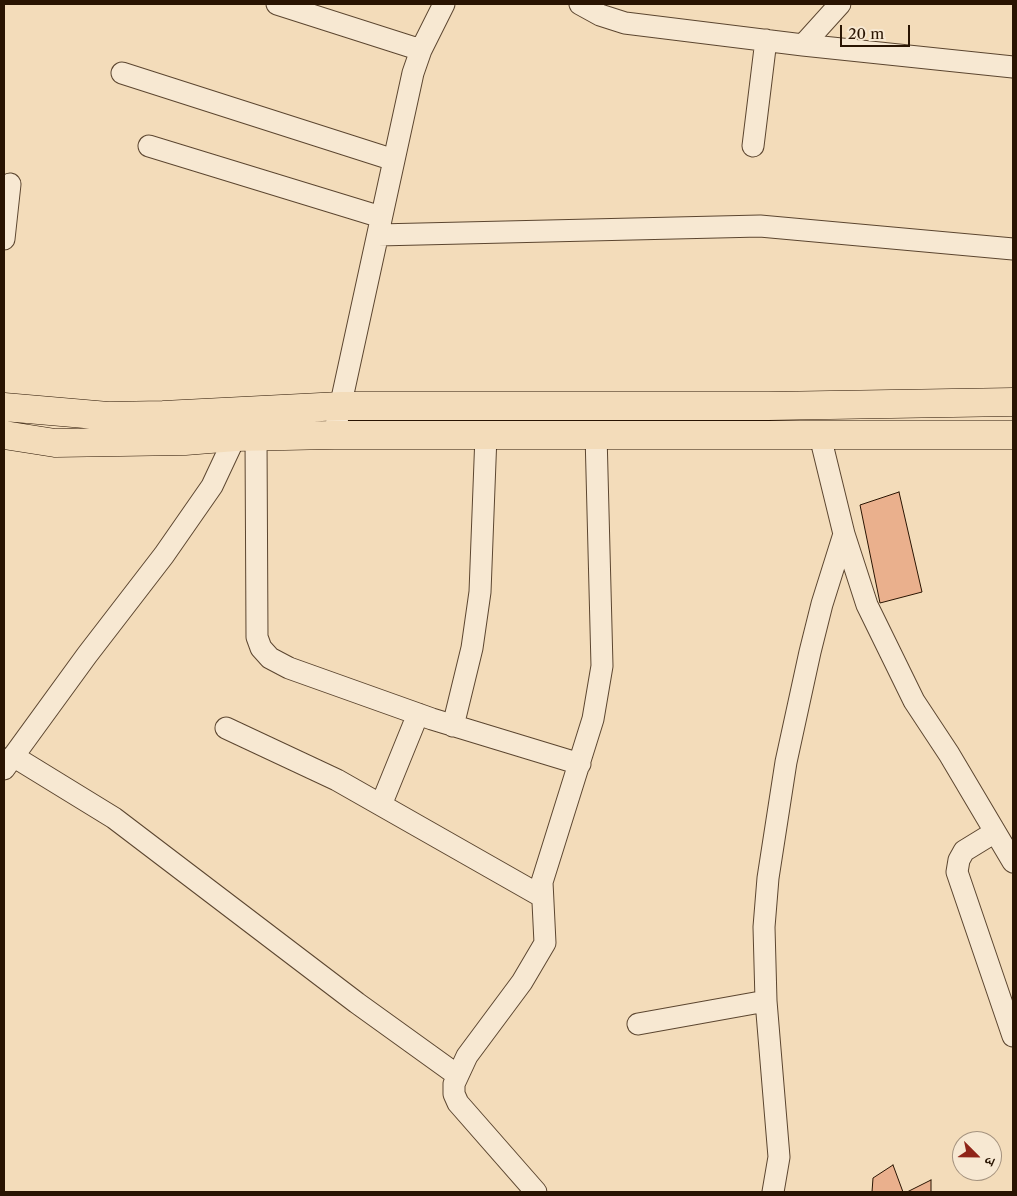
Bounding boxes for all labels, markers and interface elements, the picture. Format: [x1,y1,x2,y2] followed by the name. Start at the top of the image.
[842,15,912,47] scale bar
[848,24,884,43] text: 20 m
[952,1131,1002,1181] north arrow
[980,1155,1000,1168] text: उ

